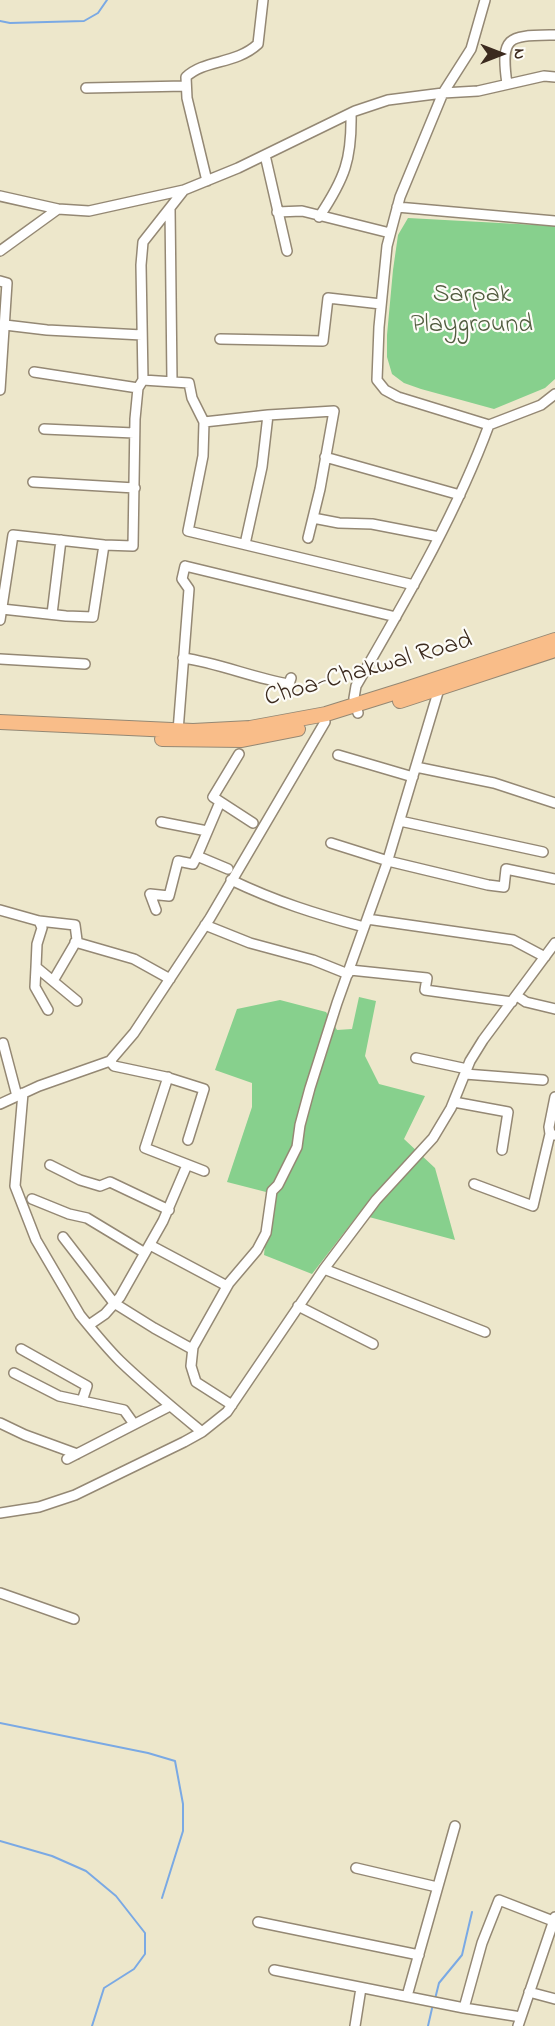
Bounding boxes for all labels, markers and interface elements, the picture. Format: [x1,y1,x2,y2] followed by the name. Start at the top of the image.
[471,24,531,84] north arrow
[507,49,531,59] text: N
[411,281,533,342] park label: Sarpak Playground
[262,626,476,716] street label: Choa-Chakwal Road

